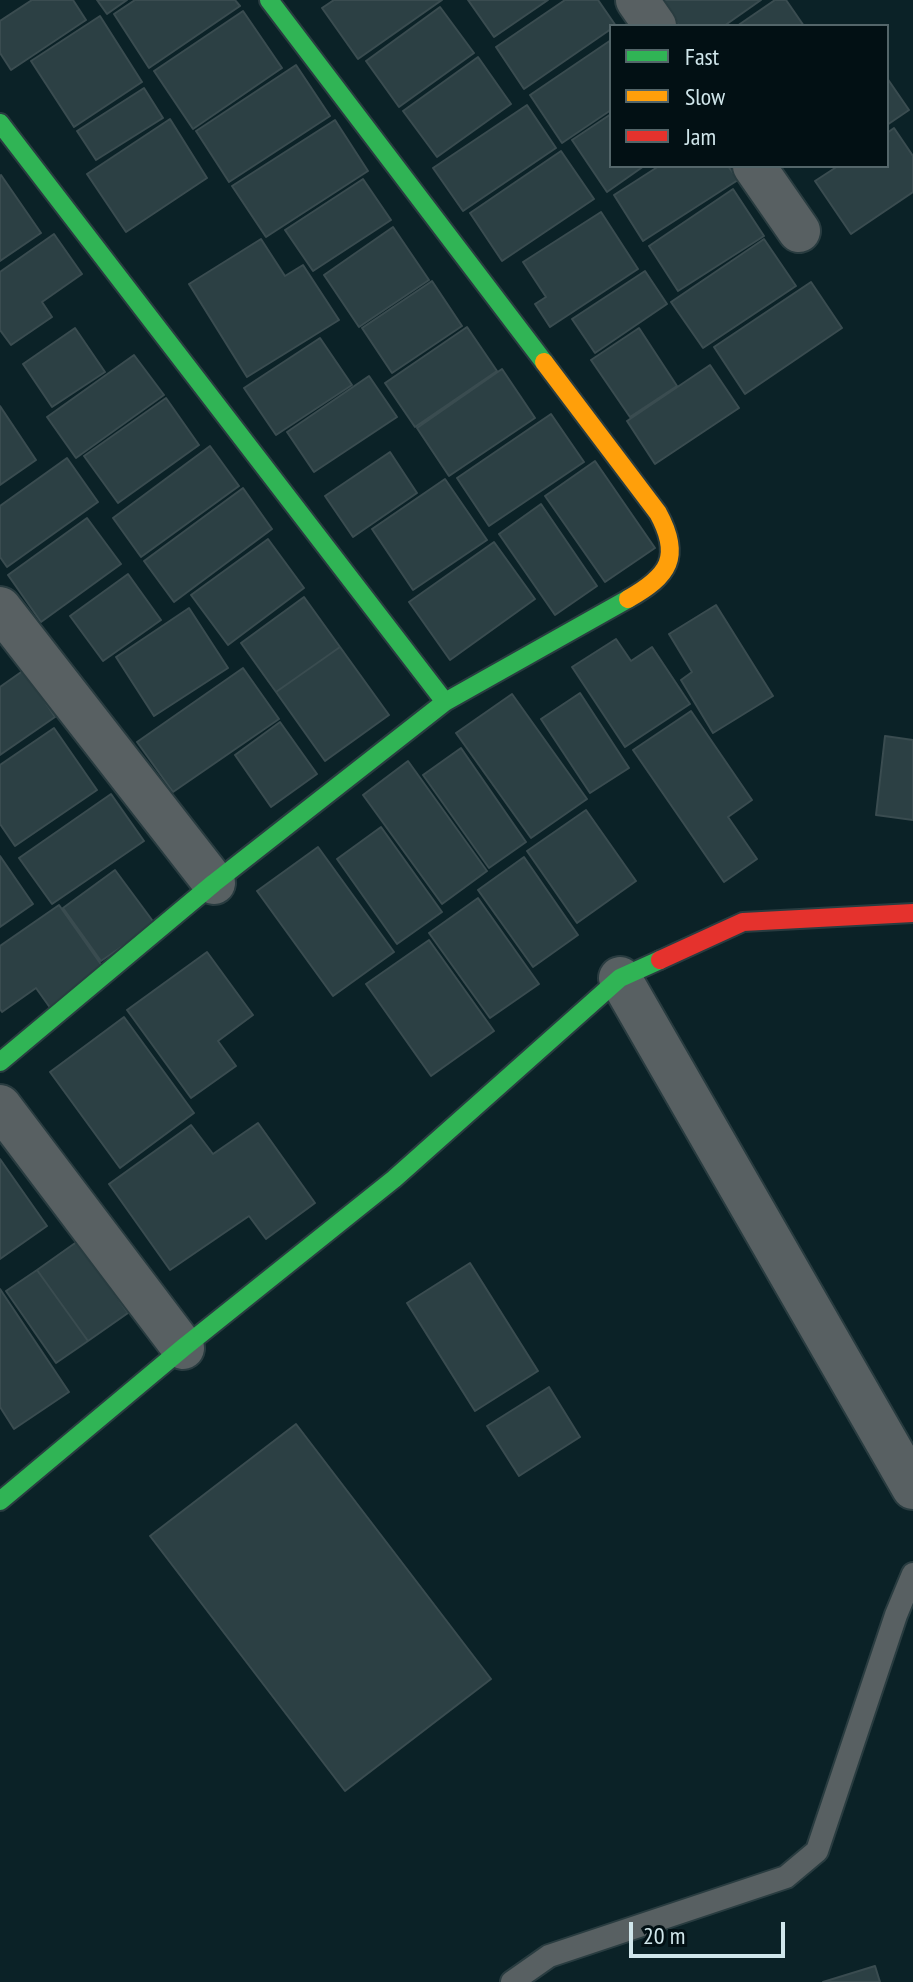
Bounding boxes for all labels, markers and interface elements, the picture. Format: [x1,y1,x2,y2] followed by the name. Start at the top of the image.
[609,24,889,168] legend
[685,41,719,72] text: Fast
[685,81,725,112] text: Slow
[685,121,716,152] text: Jam
[633,1906,789,1956] scale bar
[643,1920,685,1951] text: 20 m

